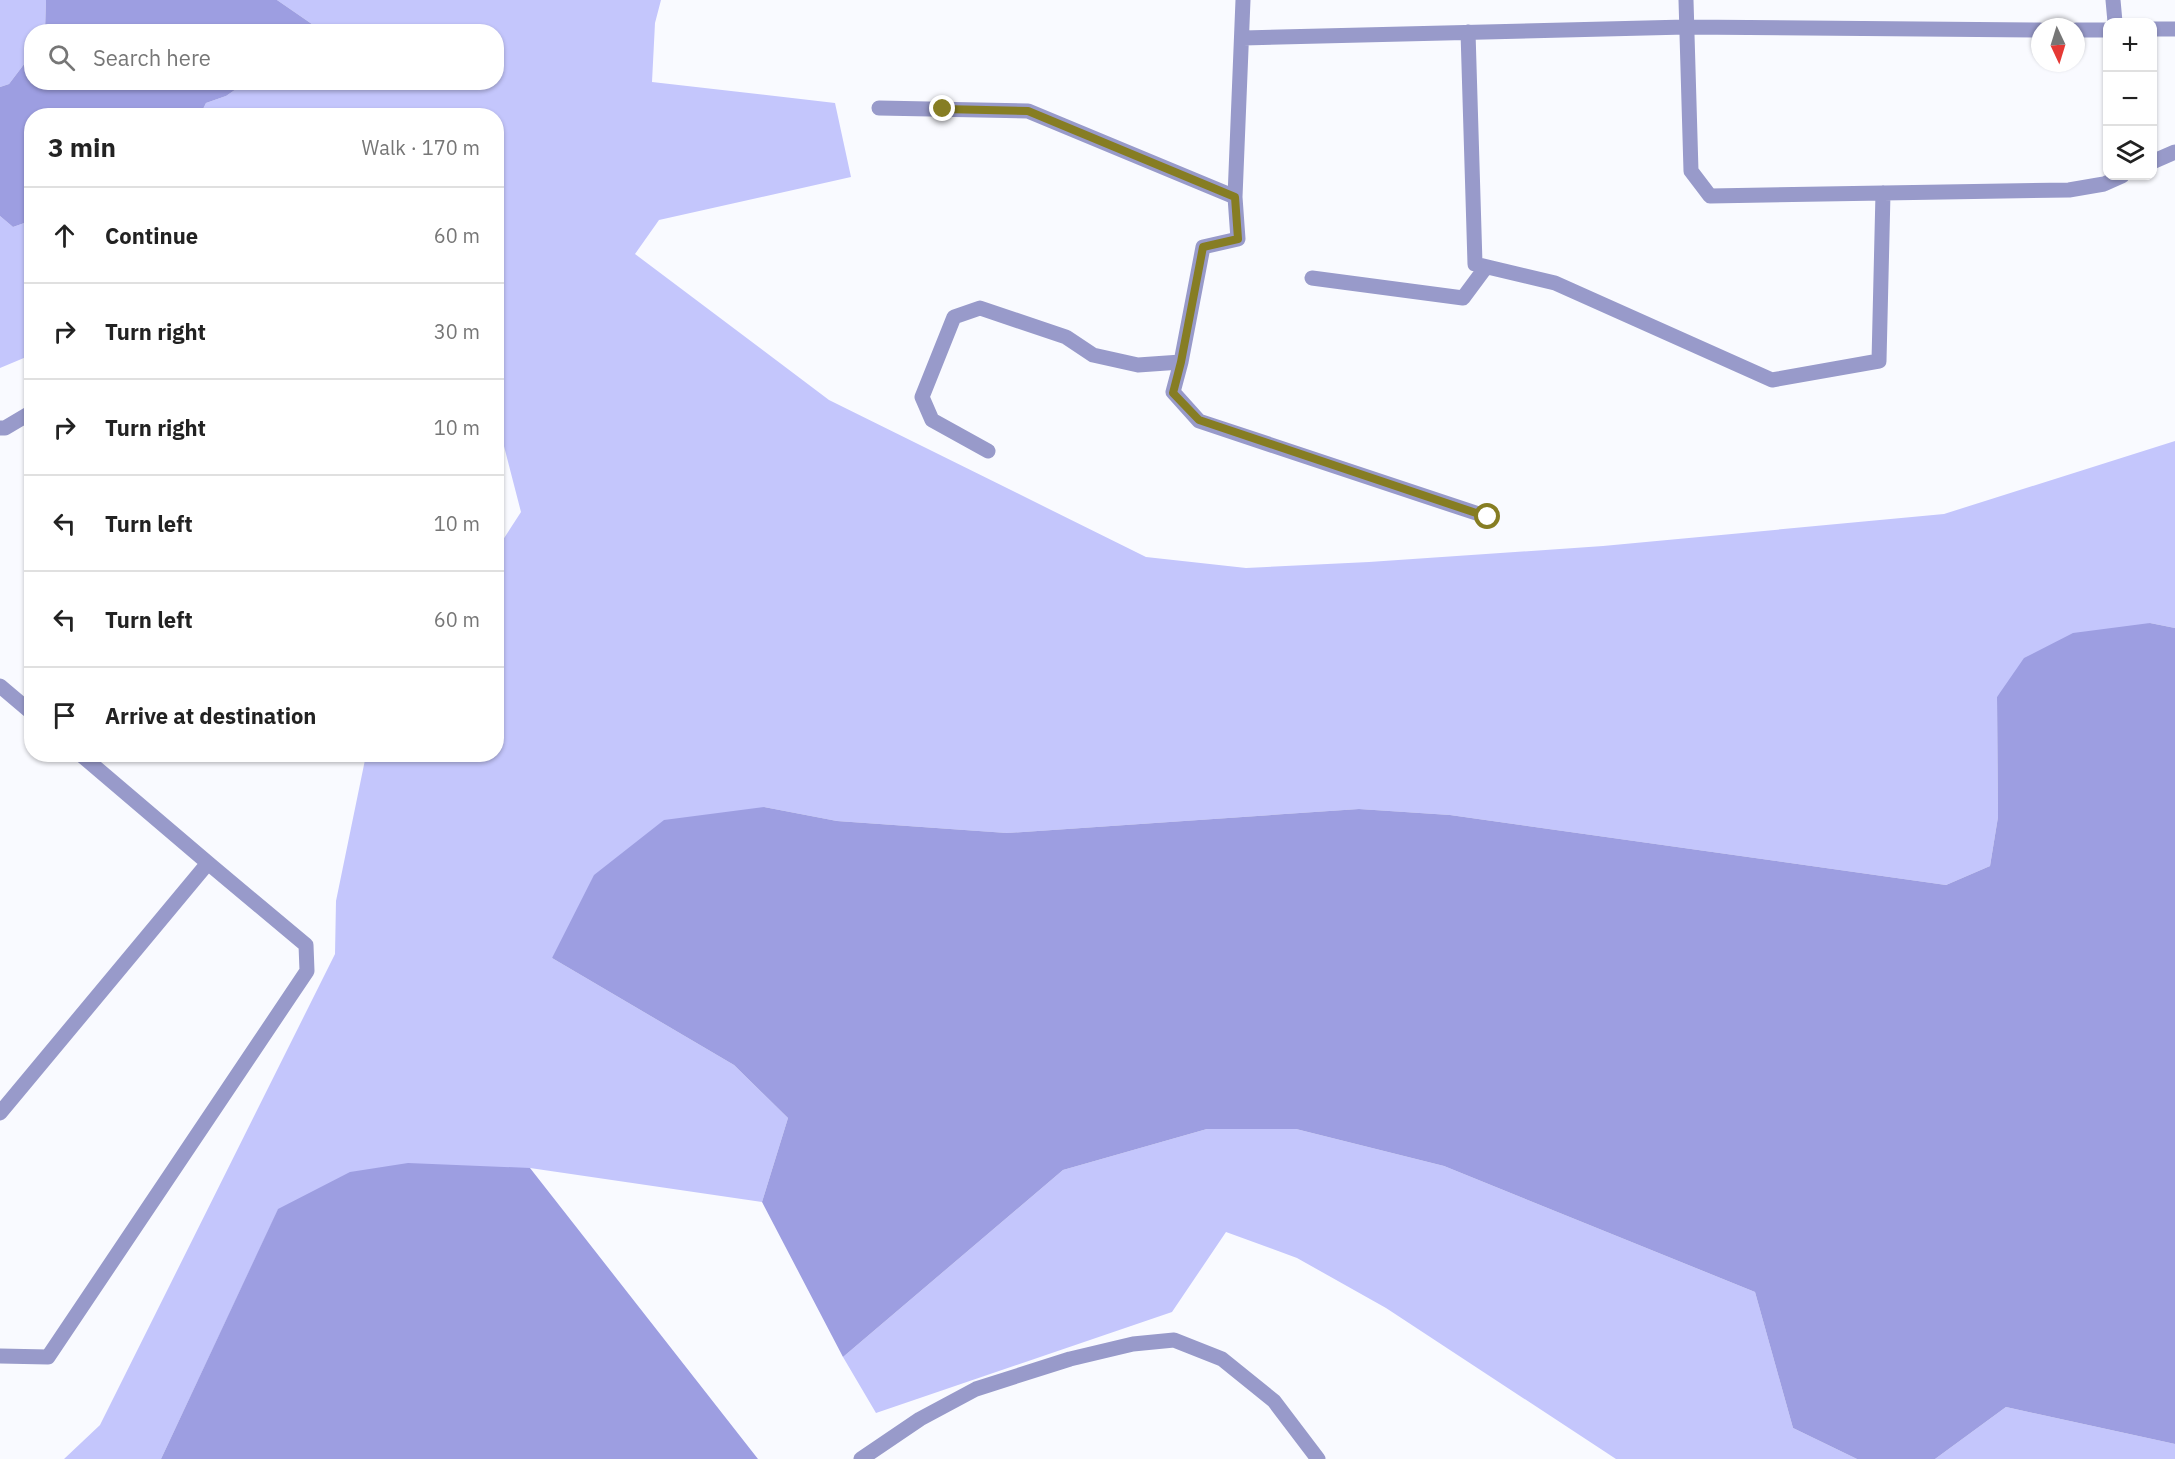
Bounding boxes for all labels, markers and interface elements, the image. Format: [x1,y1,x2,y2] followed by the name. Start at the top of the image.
[2031,18,2085,72] north arrow
[2103,18,2157,180] map controls
[2103,18,2157,72] button: +
[24,24,504,90] search box
[45,41,78,74] icon: search
[93,43,211,72] text: Search here
[2103,72,2157,126] button: −
[929,95,955,121] route end
[2103,126,2157,180] button: layers
[48,130,116,164] text: 3 min
[362,134,480,161] text: Walk · 170 m
[48,219,81,252] icon: ahead
[105,221,198,250] text: Continue
[434,222,480,249] text: 60 m
[48,315,81,348] icon: right
[105,317,206,346] text: Turn right
[434,318,480,345] text: 30 m
[48,411,81,444] icon: right
[105,413,206,442] text: Turn right
[434,414,480,441] text: 10 m
[1474,503,1500,529] route start
[48,507,81,540] icon: left
[105,509,193,538] text: Turn left
[434,510,480,537] text: 10 m
[48,603,81,636] icon: left
[105,605,193,634] text: Turn left
[434,606,480,633] text: 60 m
[48,699,81,732] icon: arrive
[105,701,316,730] text: Arrive at destination

